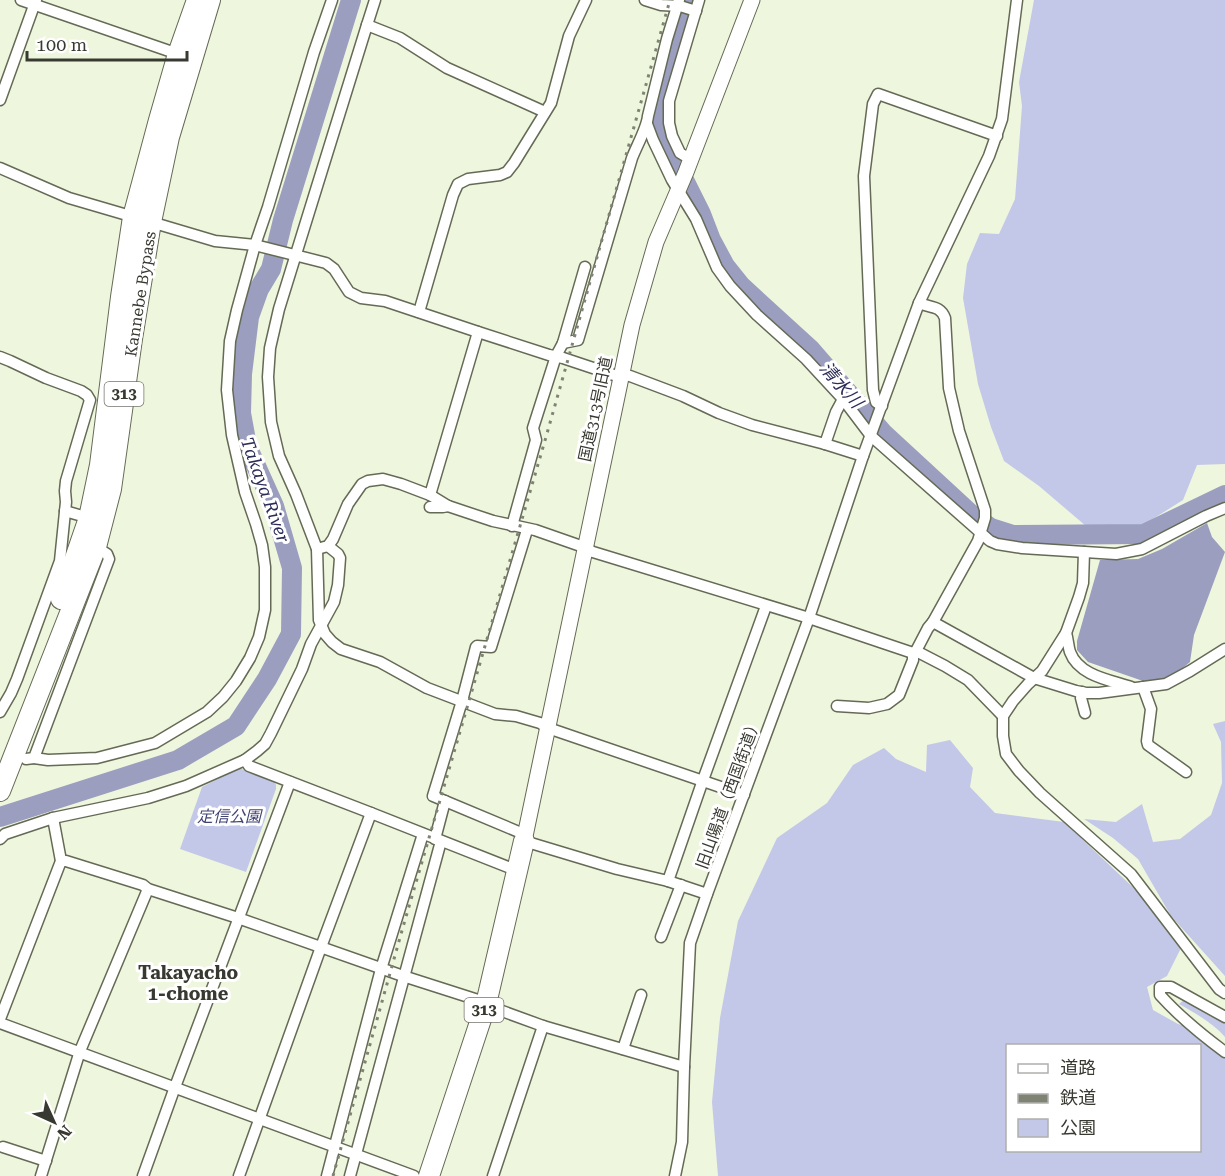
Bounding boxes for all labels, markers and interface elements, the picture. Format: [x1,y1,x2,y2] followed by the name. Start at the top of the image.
[27,24,188,62] scale bar
[36,34,87,55] text: 100 m
[121,230,160,358] street label: Kannebe Bypass
[575,355,616,463] street label: 国道313号旧道
[816,357,868,413] water label: 清水川
[104,382,144,406] road number: 313
[237,434,294,546] water label: Takaya River
[692,715,765,872] street label: 旧山陽道（西国街道）
[197,807,263,826] park label: 定信公園
[138,962,238,1004] district label: Takayacho 1-chome
[464,998,504,1022] road number: 313
[1006,1044,1201,1152] legend
[1060,1057,1096,1078] text: 道路
[1060,1087,1096,1108] text: 鉄道
[24,1092,84,1152] north arrow
[1060,1117,1096,1138] text: 公園
[53,1121,75,1143] text: N

